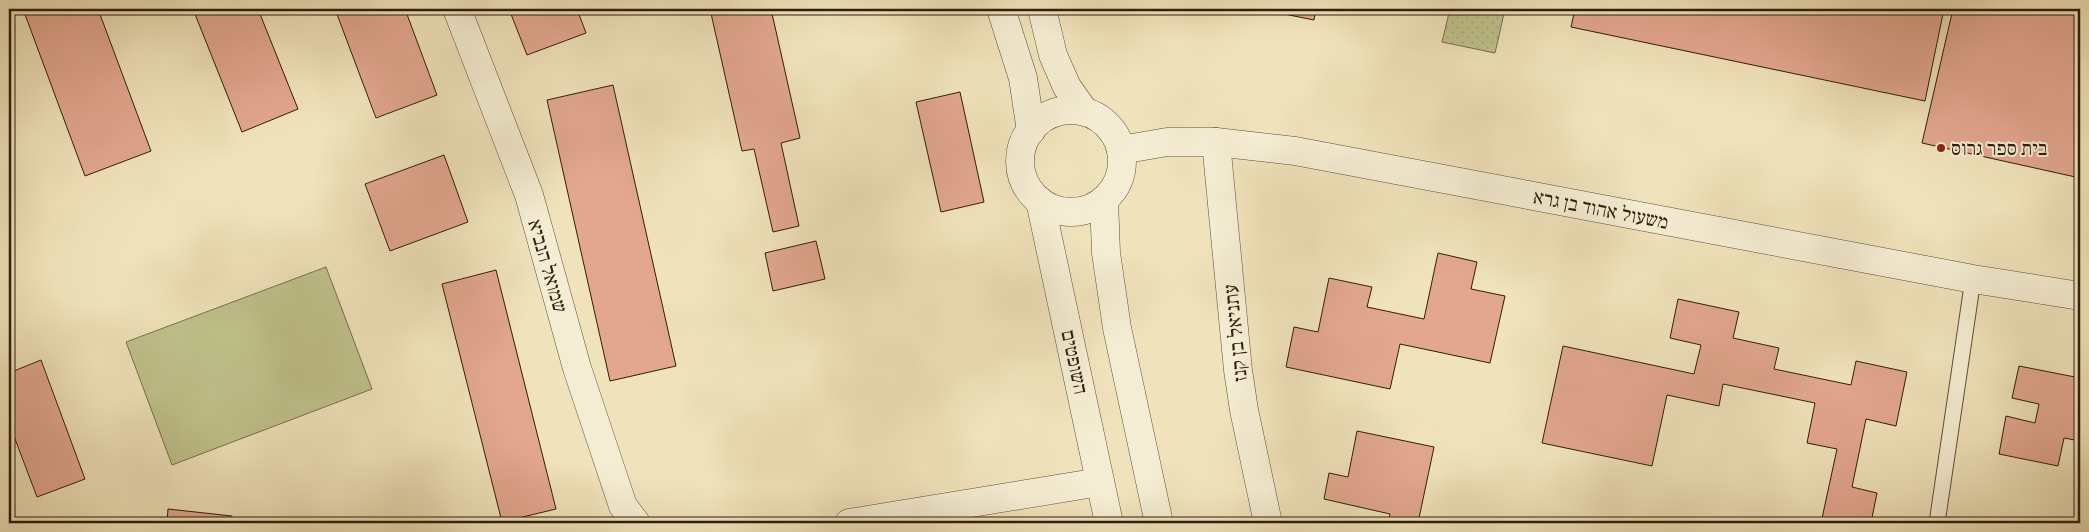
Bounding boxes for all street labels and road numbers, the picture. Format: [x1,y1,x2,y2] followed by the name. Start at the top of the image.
[1530,184,1671,239] street label: משעול אהוד בן גרא
[518,217,573,317] street label: שמואל הנביא
[1218,283,1257,383] street label: עתניאל בן קנז
[1052,328,1094,397] street label: השופטים

